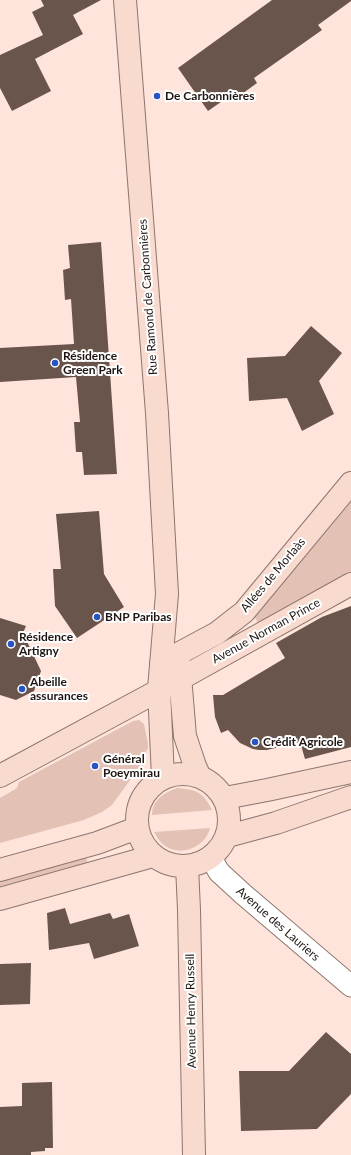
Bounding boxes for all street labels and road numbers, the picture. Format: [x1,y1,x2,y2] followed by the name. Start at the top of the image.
[135,219,161,375] street label: Rue Ramond de Carbonnières
[238,535,308,615] street label: Allées de Morlaàs
[209,595,323,667] street label: Avenue Norman Prince
[233,884,323,964] street label: Avenue des Lauriers
[183,953,199,1069] street label: Avenue Henry Russell

